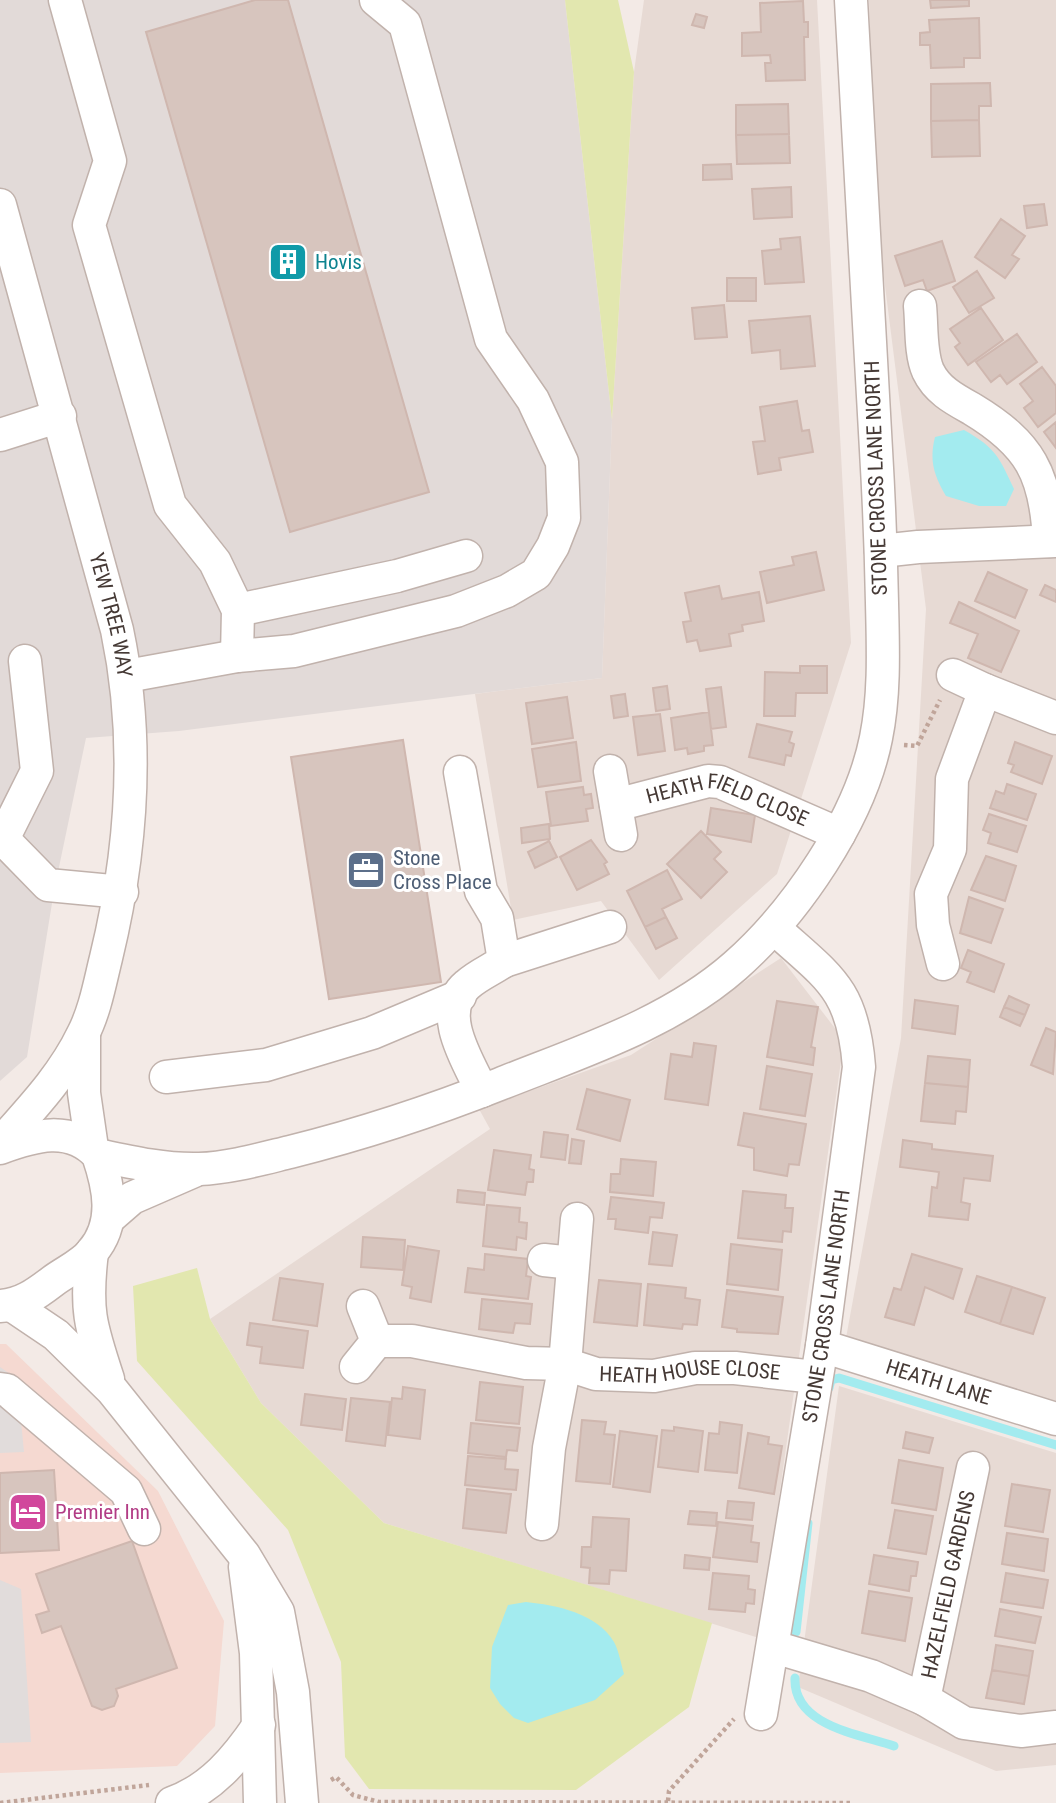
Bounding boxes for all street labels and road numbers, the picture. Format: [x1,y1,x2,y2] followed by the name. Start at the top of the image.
[860,360,892,596] street label: STONE CROSS LANE NORTH
[84,550,137,679] street label: YEW TREE WAY
[643,769,812,831] street label: HEATH FIELD CLOSE
[797,1188,855,1425] street label: STONE CROSS LANE NORTH
[599,1355,782,1388] street label: HEATH HOUSE CLOSE
[883,1355,994,1410] street label: HEATH LANE
[917,1488,980,1681] street label: HAZELFIELD GARDENS

